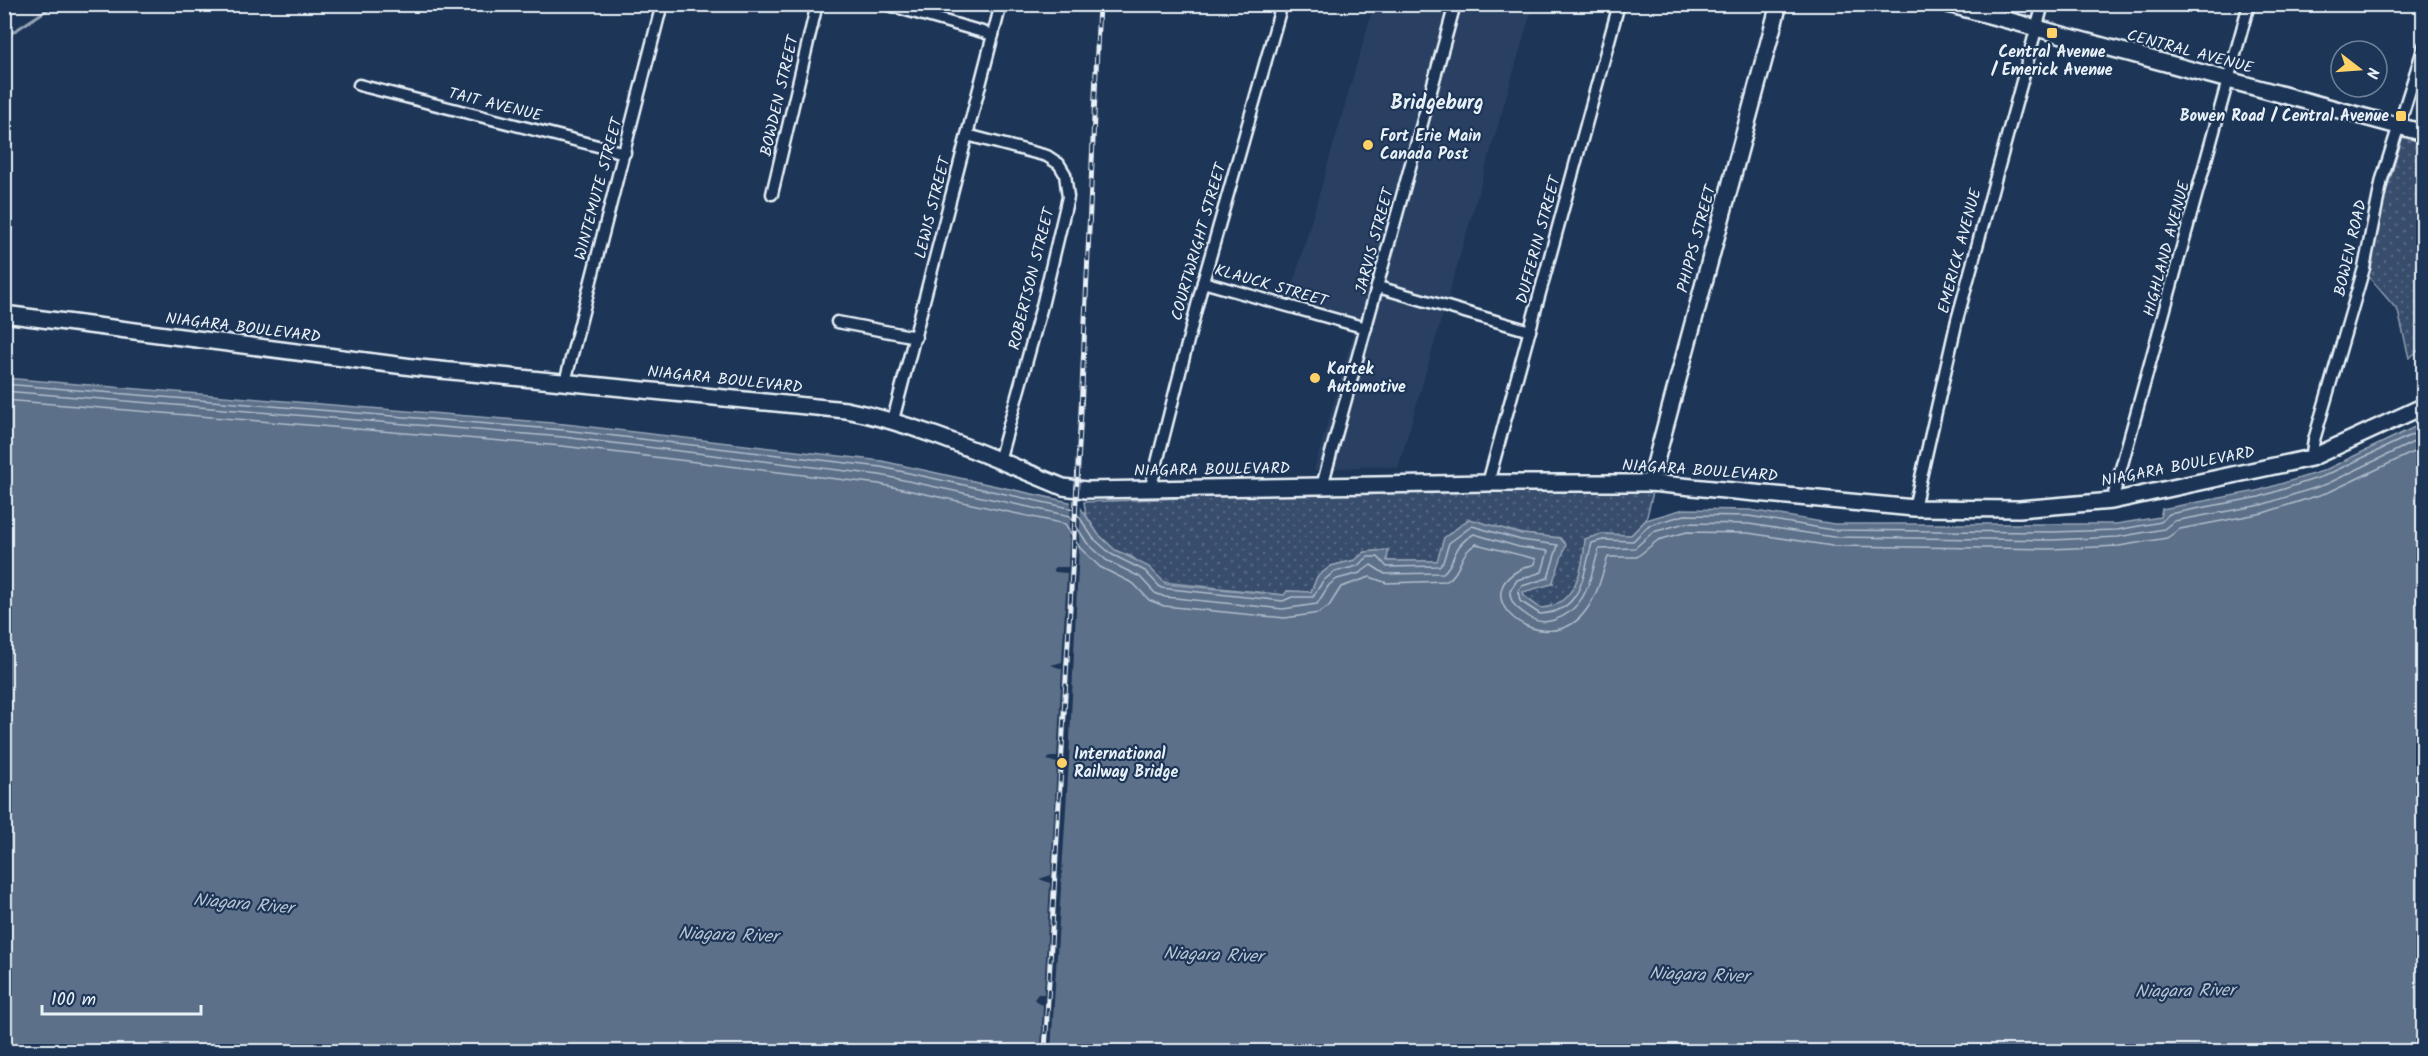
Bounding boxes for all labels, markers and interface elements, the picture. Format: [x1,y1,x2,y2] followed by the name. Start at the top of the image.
[2124,23,2257,81] street label: CENTRAL AVENUE
[2045,26,2059,40] marker: Central Avenue / Emerick Avenue
[754,32,806,159] street label: BOWDEN STREET
[2329,39,2389,99] north arrow
[1990,40,2113,83] place label: Central Avenue / Emerick Avenue
[2358,64,2385,81] text: N
[446,81,545,129] street label: TAIT AVENUE
[1391,88,1484,120] district label: Bridgeburg
[2180,104,2389,129] place label: Bowen Road / Central Avenue
[2394,109,2408,123] marker: Bowen Road / Central Avenue
[568,114,630,263] street label: WINTEMUTE STREET
[1380,124,1481,167] place label: Fort Erie Main Canada Post
[1361,138,1375,152] marker: Fort Erie Main Canada Post
[908,153,958,262] street label: LEWIS STREET
[1165,159,1234,324] street label: COURTWRIGHT STREET
[1510,172,1568,307] street label: DUFFERIN STREET
[2137,178,2197,320] street label: HIGHLAND AVENUE
[1671,181,1724,296] street label: PHIPPS STREET
[1349,184,1402,297] street label: JARVIS STREET
[1931,185,1989,316] street label: EMERICK AVENUE
[2328,197,2374,299] street label: BOWEN ROAD
[1002,204,1062,353] street label: ROBERTSON STREET
[1212,258,1332,314] street label: KLAUCK STREET
[164,306,322,350] street label: NIAGARA BOULEVARD
[1327,357,1406,400] place label: Kartek Automotive
[646,359,804,401] street label: NIAGARA BOULEVARD
[1308,371,1322,385] marker: Kartek Automotive
[2099,440,2257,494] street label: NIAGARA BOULEVARD
[1621,453,1779,489] street label: NIAGARA BOULEVARD
[1134,456,1290,484] street label: NIAGARA BOULEVARD
[1074,742,1178,785] place label: International Railway Bridge
[1055,756,1069,770] marker: International Railway Bridge
[192,886,298,924] water label: Niagara River
[678,920,782,952] water label: Niagara River
[1163,940,1267,972] water label: Niagara River
[1649,960,1753,992] water label: Niagara River
[2135,977,2239,1007] water label: Niagara River
[42,978,201,1016] scale bar
[51,986,96,1015] text: 100 m

